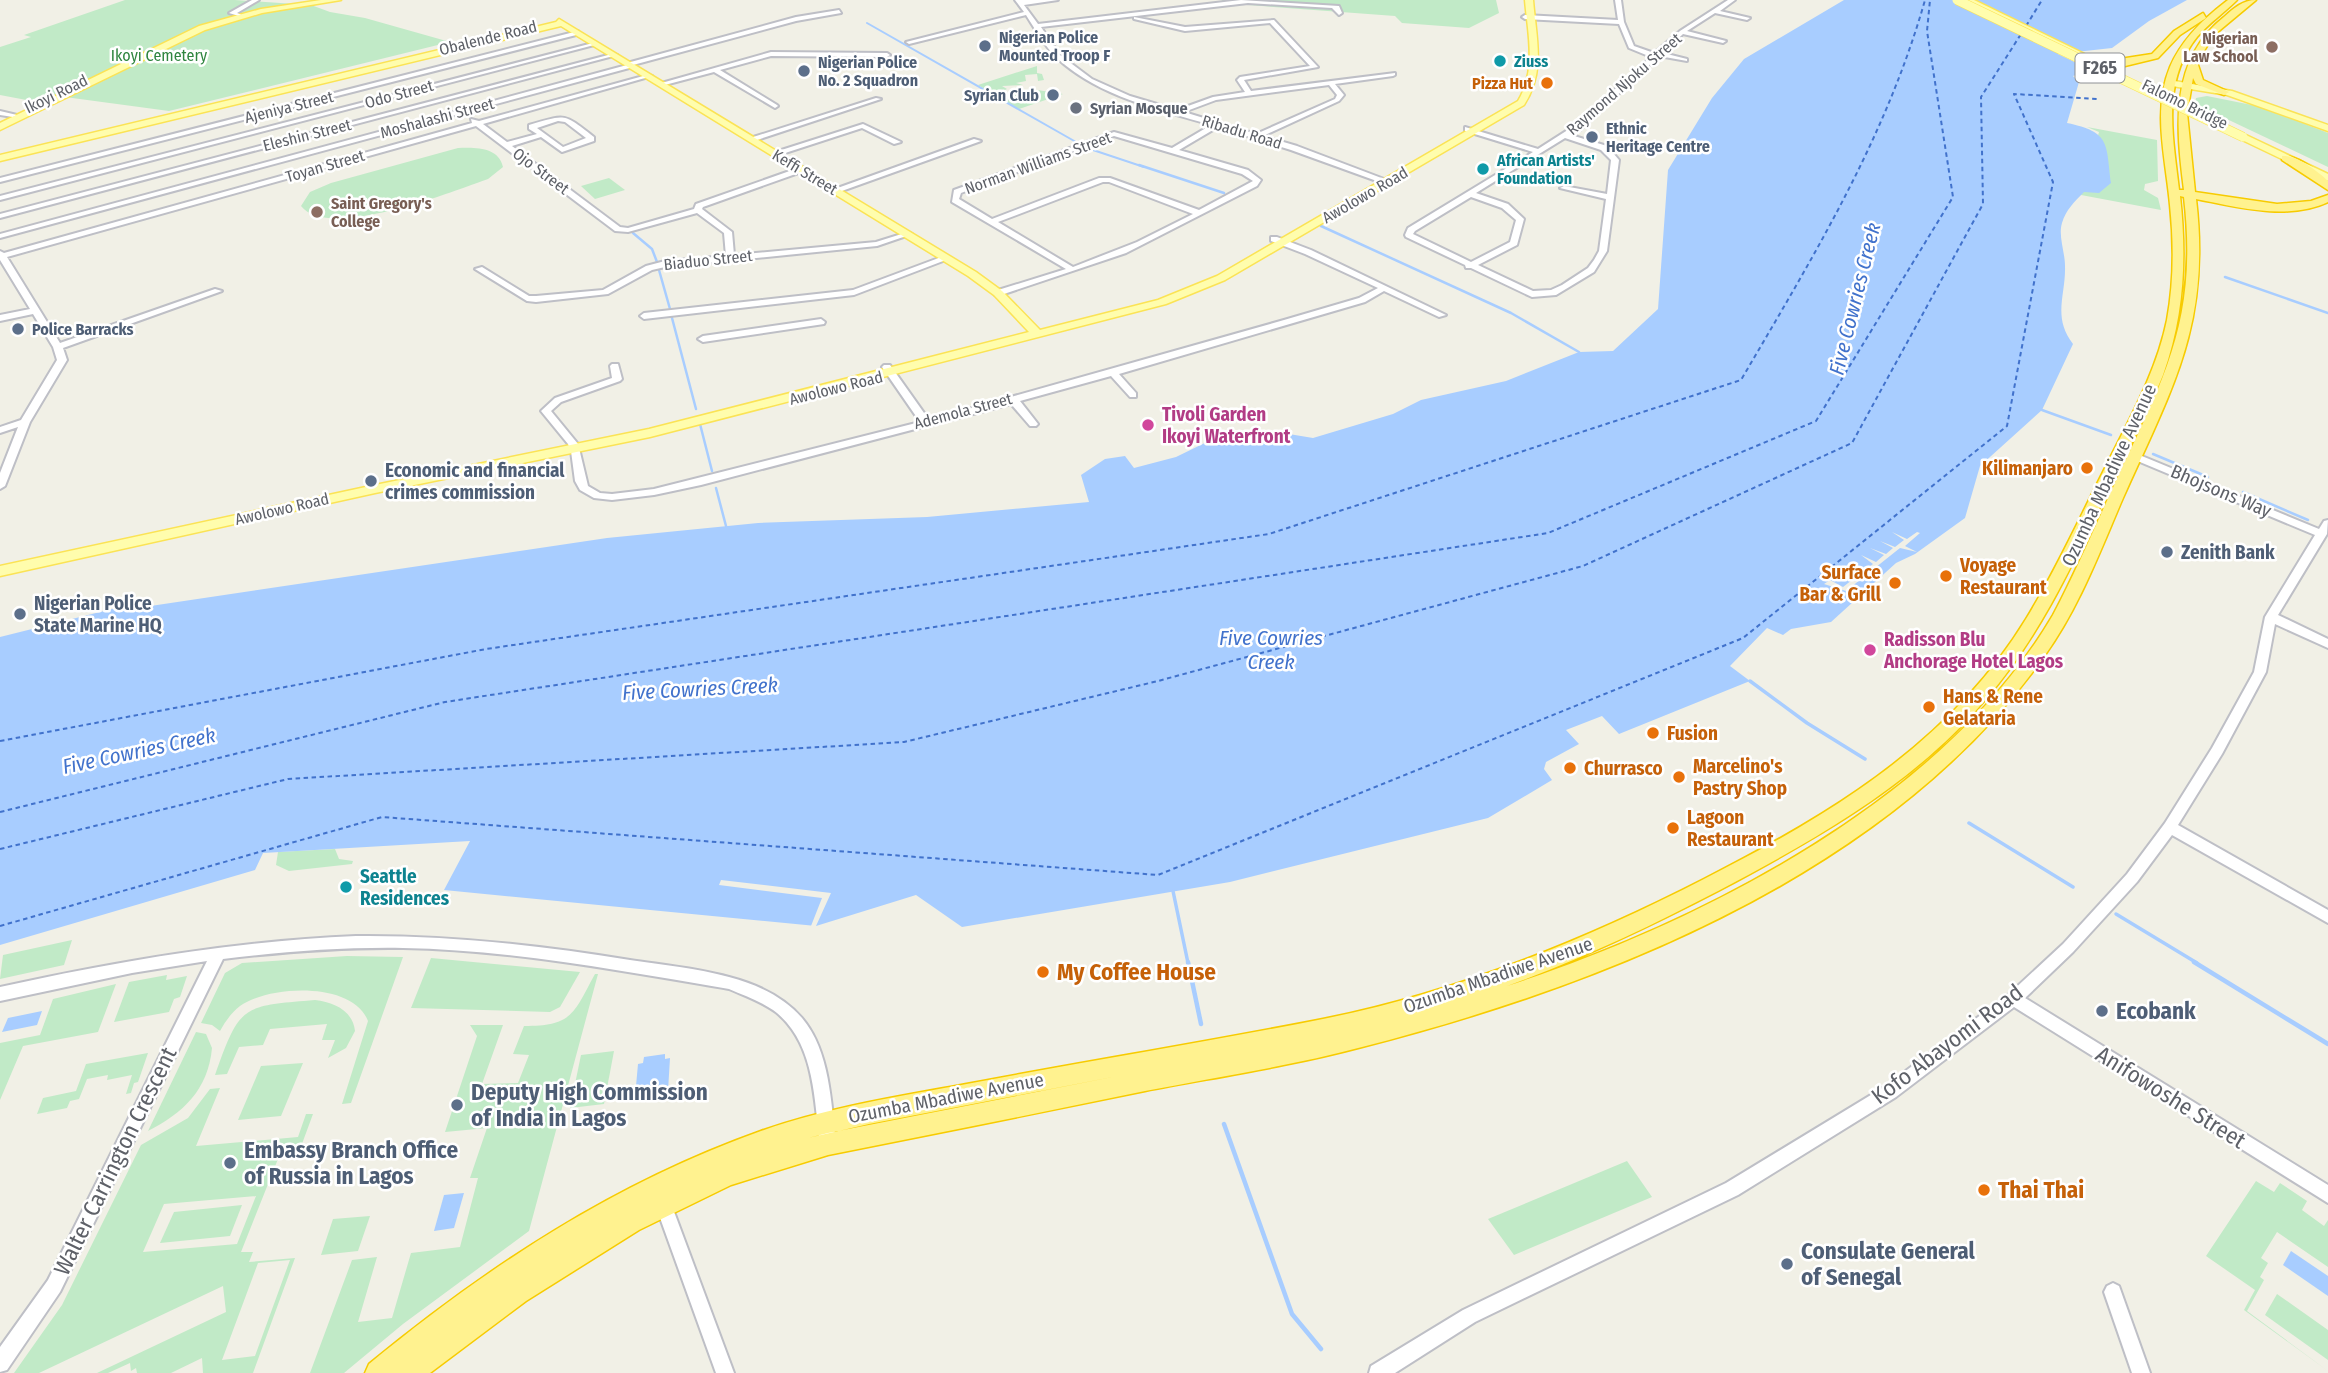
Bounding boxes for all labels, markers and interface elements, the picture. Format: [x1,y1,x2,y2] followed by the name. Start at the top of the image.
[437,17,539,59] street label: Obalende Road
[999,28,1110,65] place label: Nigerian Police Mounted Troop F
[1563,29,1686,139] street label: Raymond Njoku Street
[2183,29,2259,66] place label: Nigerian Law School
[977,38,993,54] marker: Nigerian Police Mounted Troop F
[2264,39,2280,55] marker: Nigerian Law School
[111,46,208,65] park label: Ikoyi Cemetery
[1514,52,1548,71] place label: Ziuss
[818,53,918,90] place label: Nigerian Police No. 2 Squadron
[1492,53,1508,69] marker: Ziuss
[2076,54,2124,82] road number: F265
[796,63,812,79] marker: Nigerian Police No. 2 Squadron
[21,71,91,117] street label: Ikoyi Road
[1472,74,1533,93] place label: Pizza Hut
[1539,75,1555,91] marker: Pizza Hut
[2139,75,2231,133] street label: Falomo Bridge
[363,76,436,112] street label: Odo Street
[964,86,1039,105] place label: Syrian Club
[243,87,336,127] street label: Ajeniya Street
[1045,87,1061,103] marker: Syrian Club
[378,93,497,142] street label: Moshalashi Street
[1090,99,1188,118] place label: Syrian Mosque
[1068,100,1084,116] marker: Syrian Mosque
[1200,111,1284,153] street label: Ribadu Road
[261,115,354,155] street label: Eleshin Street
[1606,119,1710,156] place label: Ethnic Heritage Centre
[962,127,1115,198] street label: Norman Williams Street
[1584,129,1600,145] marker: Ethnic Heritage Centre
[509,144,574,199] street label: Ojo Street
[283,145,367,186] street label: Toyan Street
[769,145,842,199] street label: Keffi Street
[1496,151,1595,188] place label: African Artists' Foundation
[1475,161,1491,177] marker: African Artists' Foundation
[1319,163,1411,227] street label: Awolowo Road
[331,194,432,231] place label: Saint Gregory's College
[309,204,325,220] marker: Saint Gregory's College
[1824,220,1886,378] water label: Five Cowries Creek
[663,246,754,274] street label: Biaduo Street
[32,320,134,339] place label: Police Barracks
[10,321,26,337] marker: Police Barracks
[787,367,885,409] street label: Awolowo Road
[2057,380,2161,570] street label: Ozumba Mbadiwe Avenue
[912,389,1015,433] street label: Ademola Street
[1162,403,1291,448] place label: Tivoli Garden Ikoyi Waterfront
[1140,417,1156,433] marker: Tivoli Garden Ikoyi Waterfront
[1982,457,2073,480] place label: Kilimanjaro
[385,459,565,504] place label: Economic and financial crimes commission
[2079,460,2095,476] marker: Kilimanjaro
[2167,460,2275,523] street label: Bhojsons Way
[363,473,379,489] marker: Economic and financial crimes commission
[233,489,331,529] street label: Awolowo Road
[2181,541,2275,564] place label: Zenith Bank
[2159,544,2175,560] marker: Zenith Bank
[1959,554,2047,599] place label: Voyage Restaurant
[1799,561,1882,606] place label: Surface Bar & Grill
[1938,568,1954,584] marker: Voyage Restaurant
[1887,575,1903,591] marker: Surface Bar & Grill
[34,592,163,637] place label: Nigerian Police State Marine HQ
[12,606,28,622] marker: Nigerian Police State Marine HQ
[1219,625,1323,675] water label: Five Cowries Creek
[1883,628,2064,673] place label: Radisson Blu Anchorage Hotel Lagos
[1862,642,1878,658] marker: Radisson Blu Anchorage Hotel Lagos
[621,672,779,706] water label: Five Cowries Creek
[1943,685,2043,730] place label: Hans & Rene Gelataria
[1921,699,1937,715] marker: Hans & Rene Gelataria
[60,722,218,780] water label: Five Cowries Creek
[1667,722,1718,745] place label: Fusion
[1645,725,1661,741] marker: Fusion
[1693,755,1787,800] place label: Marcelino's Pastry Shop
[1584,757,1663,780] place label: Churrasco
[1562,760,1578,776] marker: Churrasco
[1671,769,1687,785] marker: Marcelino's Pastry Shop
[1687,806,1774,851] place label: Lagoon Restaurant
[1665,820,1681,836] marker: Lagoon Restaurant
[360,865,450,910] place label: Seattle Residences
[338,879,354,895] marker: Seattle Residences
[1400,932,1596,1018] street label: Ozumba Mbadiwe Avenue
[1057,958,1216,986] place label: My Coffee House
[1035,964,1051,980] marker: My Coffee House
[1866,978,2028,1110] street label: Kofo Abayomi Road
[2116,997,2196,1025] place label: Ecobank
[2094,1003,2110,1019] marker: Ecobank
[2091,1040,2251,1155] street label: Anifowoshe Street
[48,1042,183,1280] street label: Walter Carrington Crescent
[846,1068,1046,1128] street label: Ozumba Mbadiwe Avenue
[471,1078,708,1132] place label: Deputy High Commission of India in Lagos
[449,1097,465,1113] marker: Deputy High Commission of India in Lagos
[244,1136,458,1190] place label: Embassy Branch Office of Russia in Lagos
[222,1155,238,1171] marker: Embassy Branch Office of Russia in Lagos
[1998,1176,2084,1204] place label: Thai Thai
[1976,1182,1992,1198] marker: Thai Thai
[1801,1237,1976,1291] place label: Consulate General of Senegal
[1779,1256,1795,1272] marker: Consulate General of Senegal

